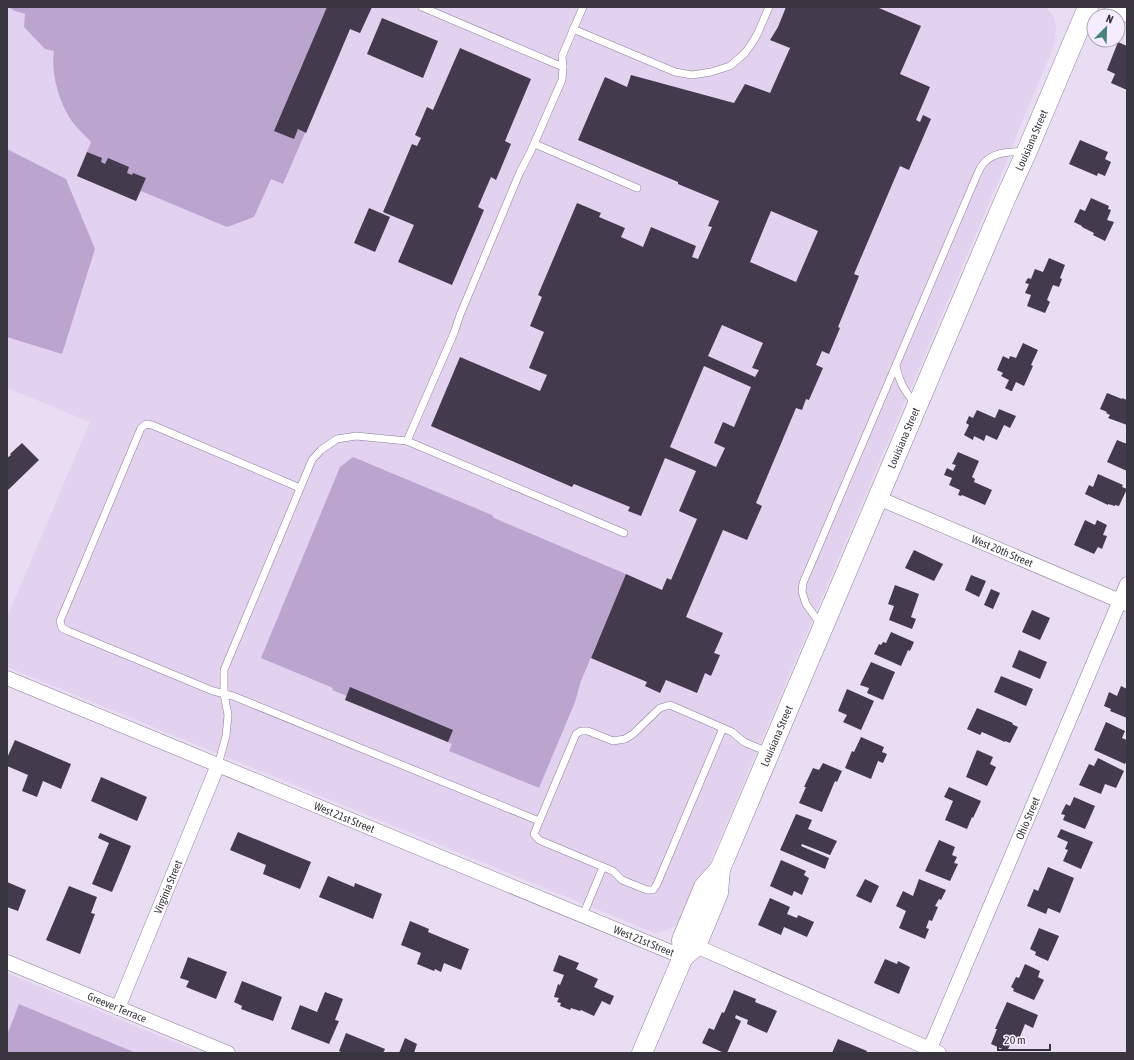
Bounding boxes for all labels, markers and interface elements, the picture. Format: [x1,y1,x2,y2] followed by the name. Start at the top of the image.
[1086,8,1126,48] north arrow
[1105,12,1115,26] text: N
[1013,108,1050,172] street label: Louisiana Street
[885,406,922,470] street label: Louisiana Street
[970,532,1035,569] street label: West 20th Street
[758,704,795,768] street label: Louisiana Street
[1013,795,1042,841] street label: Ohio Street
[312,799,376,835] street label: West 21st Street
[151,858,184,915] street label: Virginia Street
[612,923,676,959] street label: West 21st Street
[86,990,148,1025] street label: Greever Terrace
[998,1026,1050,1052] scale bar
[1004,1033,1026,1047] text: 20 m

